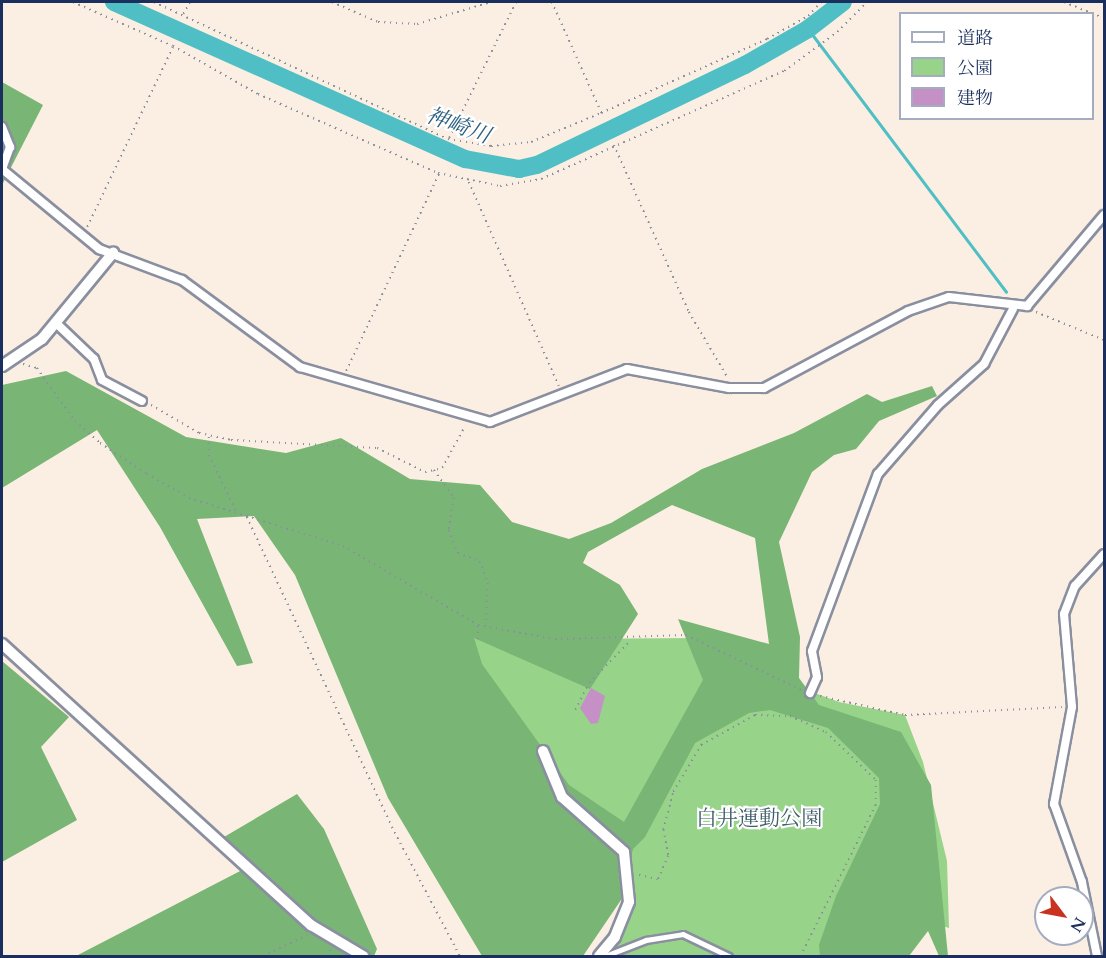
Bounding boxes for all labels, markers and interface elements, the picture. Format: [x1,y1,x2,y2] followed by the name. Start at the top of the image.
[899,12,1094,120] legend
[957,26,993,51] text: 道路
[957,56,993,81] text: 公園
[957,86,993,111] text: 建物
[422,102,494,150] water label: 神崎川
[696,806,822,832] park label: 白井運動公園
[1034,886,1094,946] north arrow
[1065,913,1091,936] text: N

